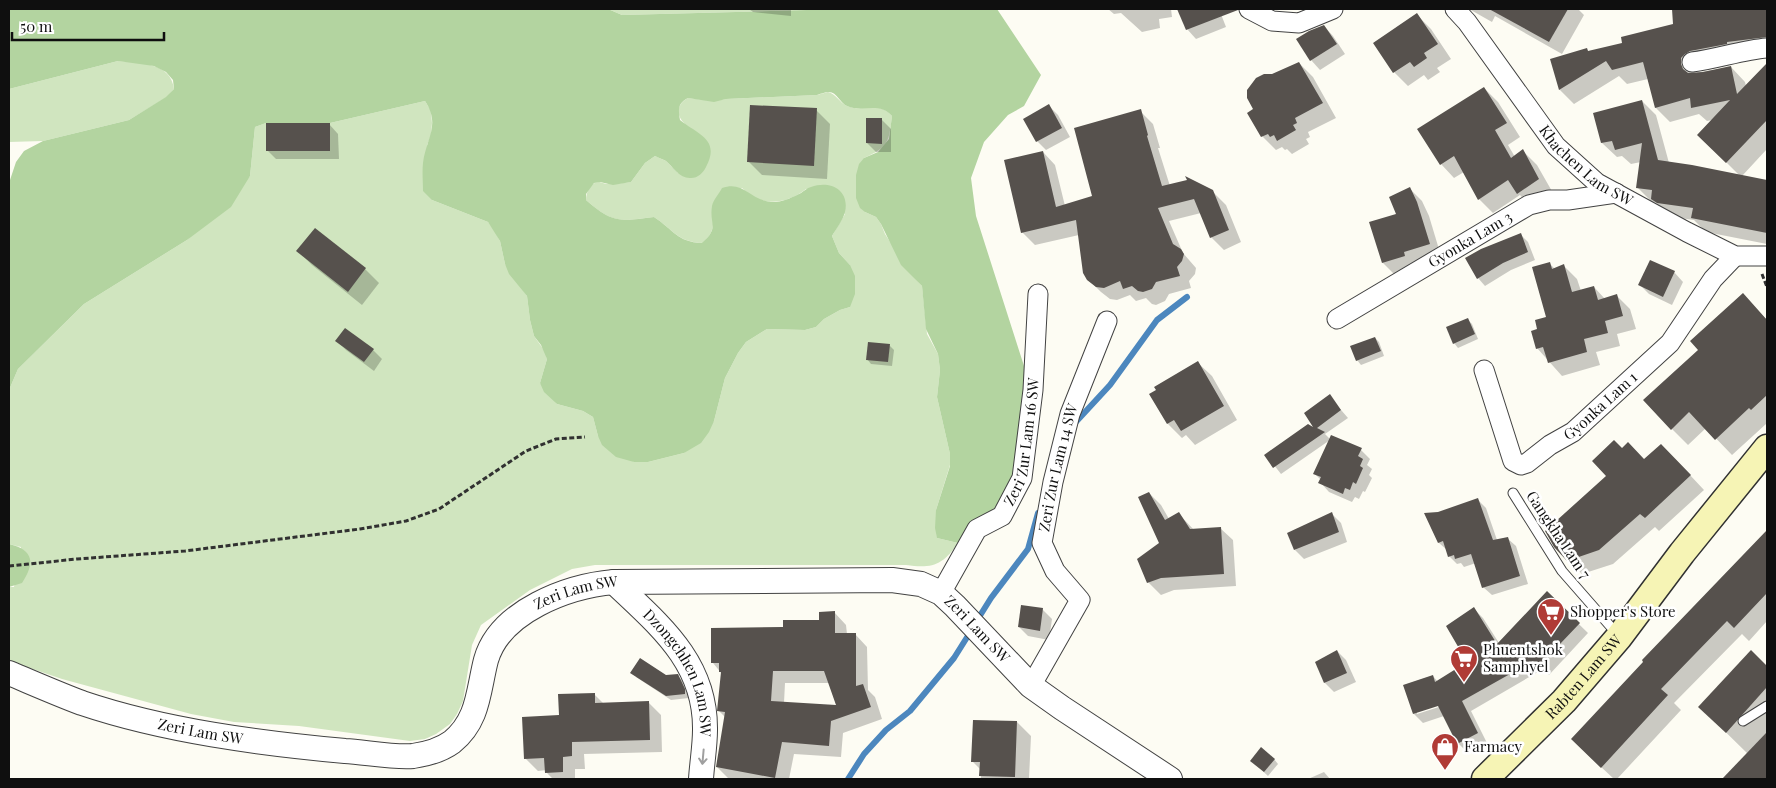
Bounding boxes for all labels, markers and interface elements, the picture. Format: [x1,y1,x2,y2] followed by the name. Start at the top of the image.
[12,10,165,42] scale bar
[20,16,53,36] text: 50 m
[1535,121,1637,210] street label: Khachen Lam SW
[1424,206,1516,272] street label: Gyonka Lam 3
[1560,367,1641,444] street label: Gyonka Lam 1
[998,377,1043,509] street label: Zeri Zur Lam 16 SW
[1033,400,1082,533] street label: Zeri Zur Lam 14 SW
[1522,487,1596,582] street label: Gangkha Lam 7
[530,571,619,614] street label: Zeri Lam SW
[941,590,1015,667] street label: Zeri Lam SW
[1536,597,1566,636] supermarket icon: Shopper's Store
[1570,601,1676,621] place label: Shopper's Store
[639,604,716,737] street label: Dzongchhen Lam SW
[1540,630,1626,723] street label: Rabten Lam SW
[1483,639,1564,676] place label: Phuentshok Samphyel
[1449,644,1479,683] supermarket icon: Phuentshok Samphyel
[156,713,245,748] street label: Zeri Lam SW
[1430,732,1460,771] shop icon: Farmacy
[1464,736,1523,756] place label: Farmacy
[698,748,707,764] one-way arrow

